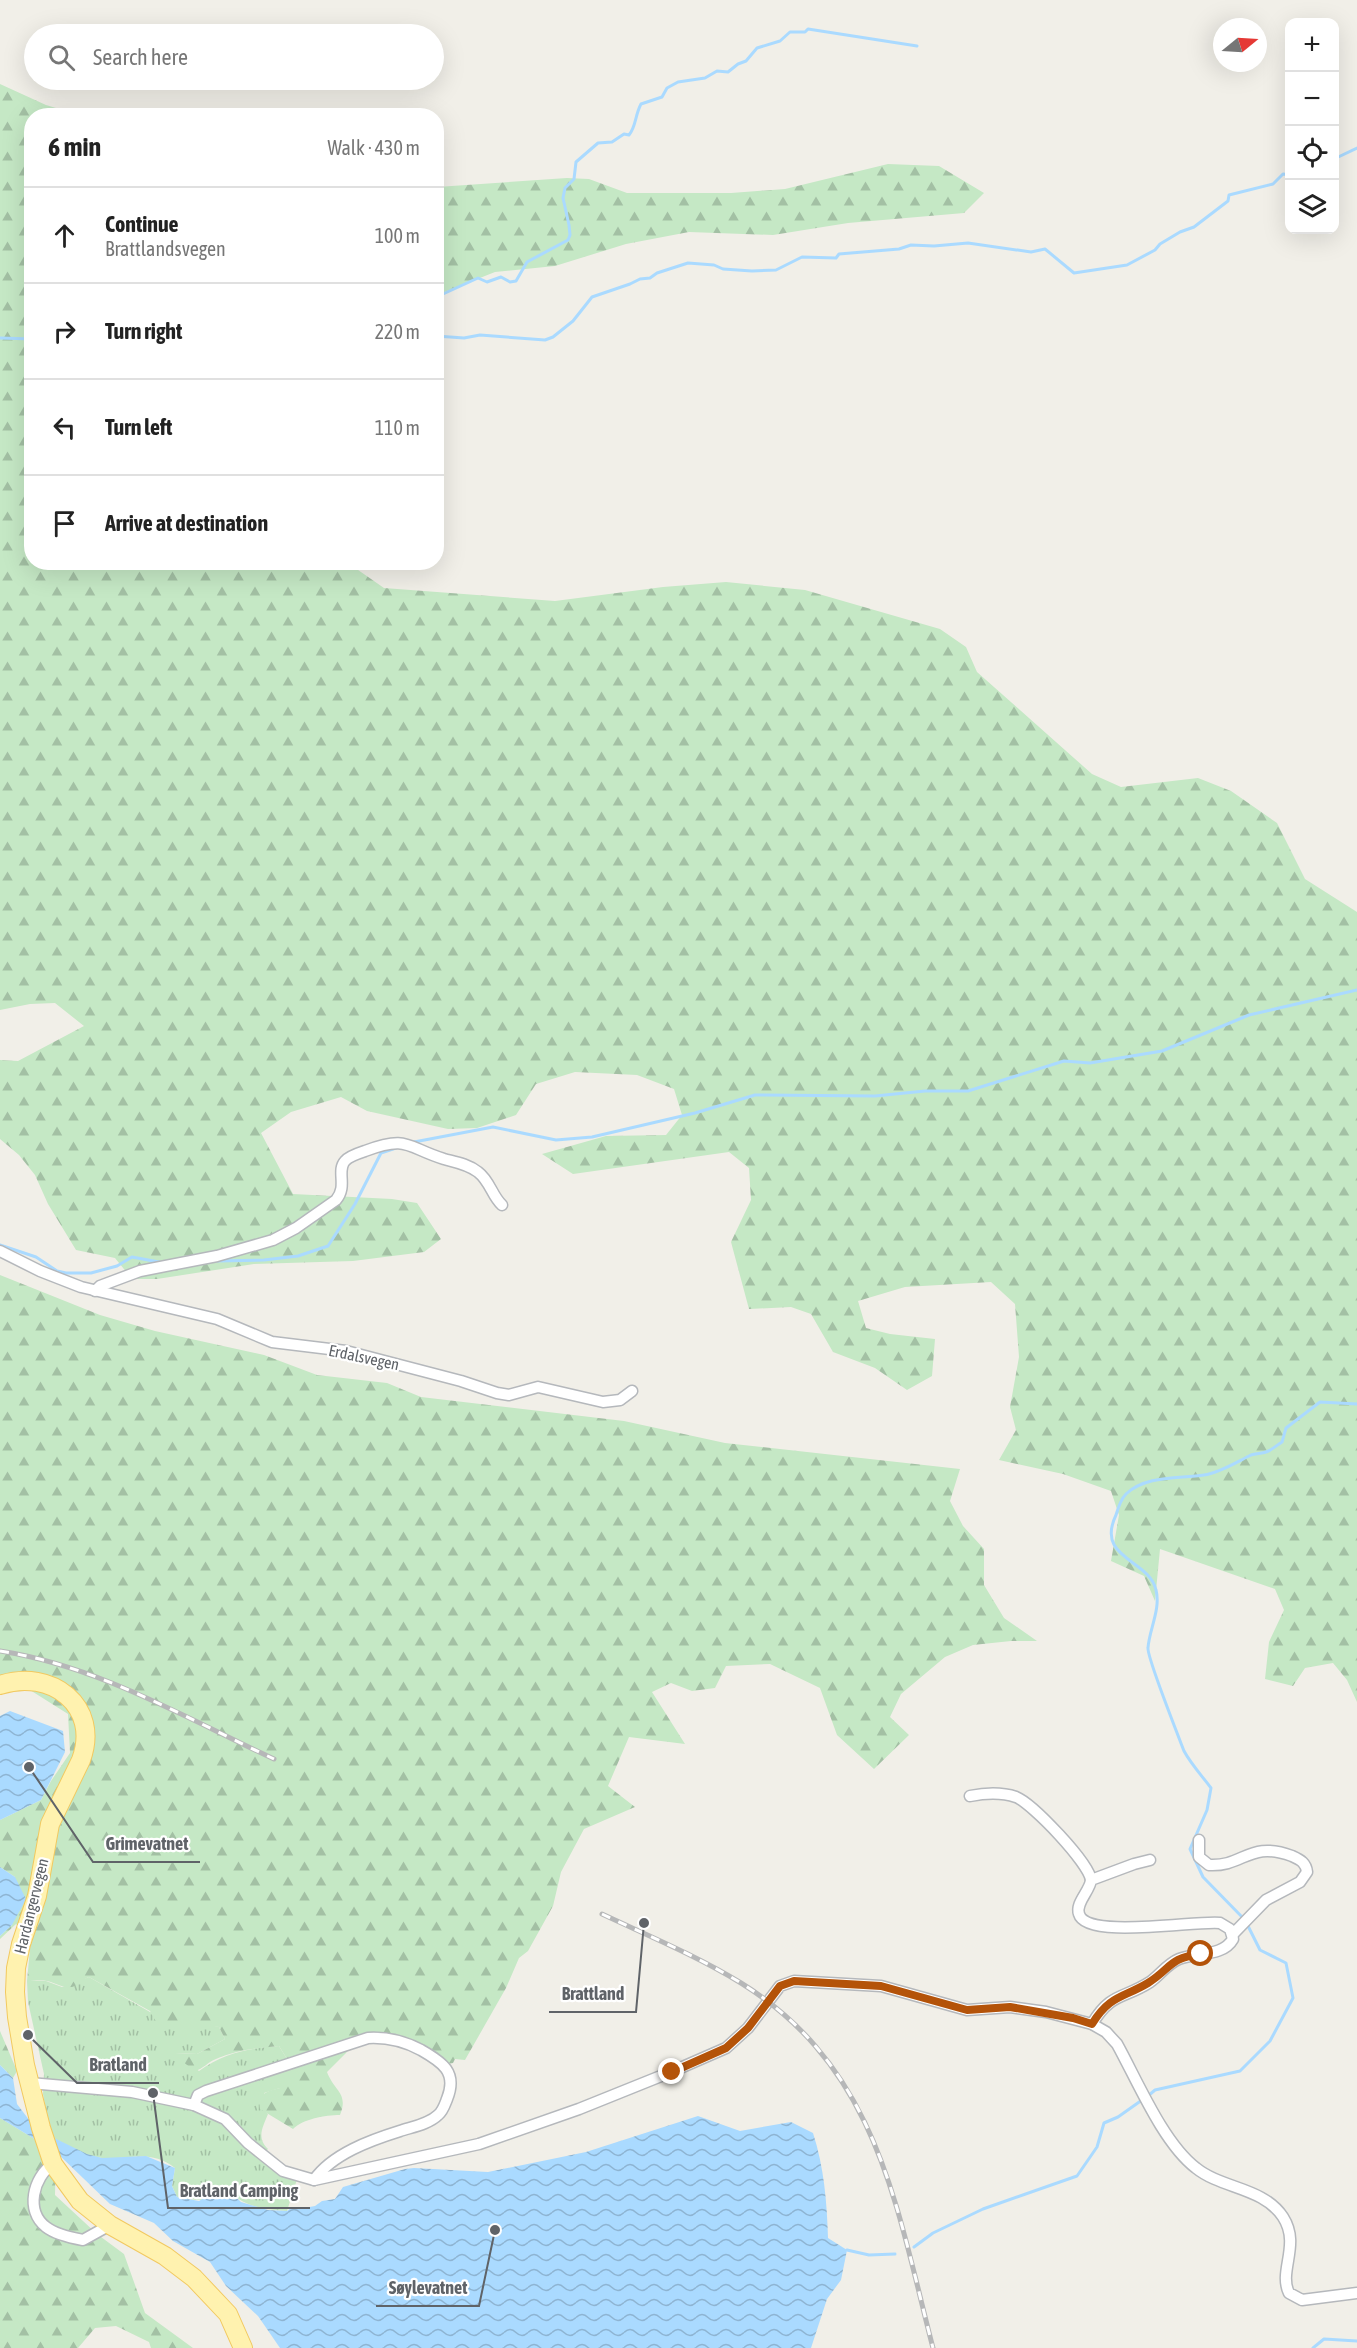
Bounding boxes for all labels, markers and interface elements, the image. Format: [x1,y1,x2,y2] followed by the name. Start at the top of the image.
[1213,18,1267,72] north arrow
[1285,18,1339,234] map controls
[1285,18,1339,72] button: +
[24,24,444,90] search box
[45,41,78,74] icon: search
[93,44,188,70] text: Search here
[1285,72,1339,126] button: −
[1285,126,1339,180] button: locate
[48,132,101,162] text: 6 min
[328,136,420,159] text: Walk · 430 m
[1285,180,1339,234] button: layers
[105,211,179,237] text: Continue
[48,219,81,252] icon: ahead
[375,224,420,247] text: 100 m
[105,237,226,260] text: Brattlandsvegen
[48,315,81,348] icon: right
[105,318,182,344] text: Turn right
[375,320,420,343] text: 220 m
[48,411,81,444] icon: left
[105,414,172,440] text: Turn left
[375,416,420,439] text: 110 m
[48,507,81,540] icon: arrive
[105,510,268,536] text: Arrive at destination
[327,1341,401,1374] street label: Erdalsvegen
[93,1826,200,1862] callout: Grimevatnet
[106,1833,189,1854] text: Grimevatnet
[10,1856,53,1956] street label: Hardangervegen
[1187,1940,1213,1966] route start
[549,1976,636,2012] callout: Brattland
[562,1983,624,2004] text: Brattland
[77,2047,159,2083] callout: Bratland
[89,2054,147,2075] text: Bratland
[658,2058,684,2084] route end
[168,2172,310,2208] callout: Bratland Camping
[180,2180,298,2201] text: Bratland Camping
[376,2270,479,2306] callout: Søylevatnet
[389,2277,468,2298] text: Søylevatnet

